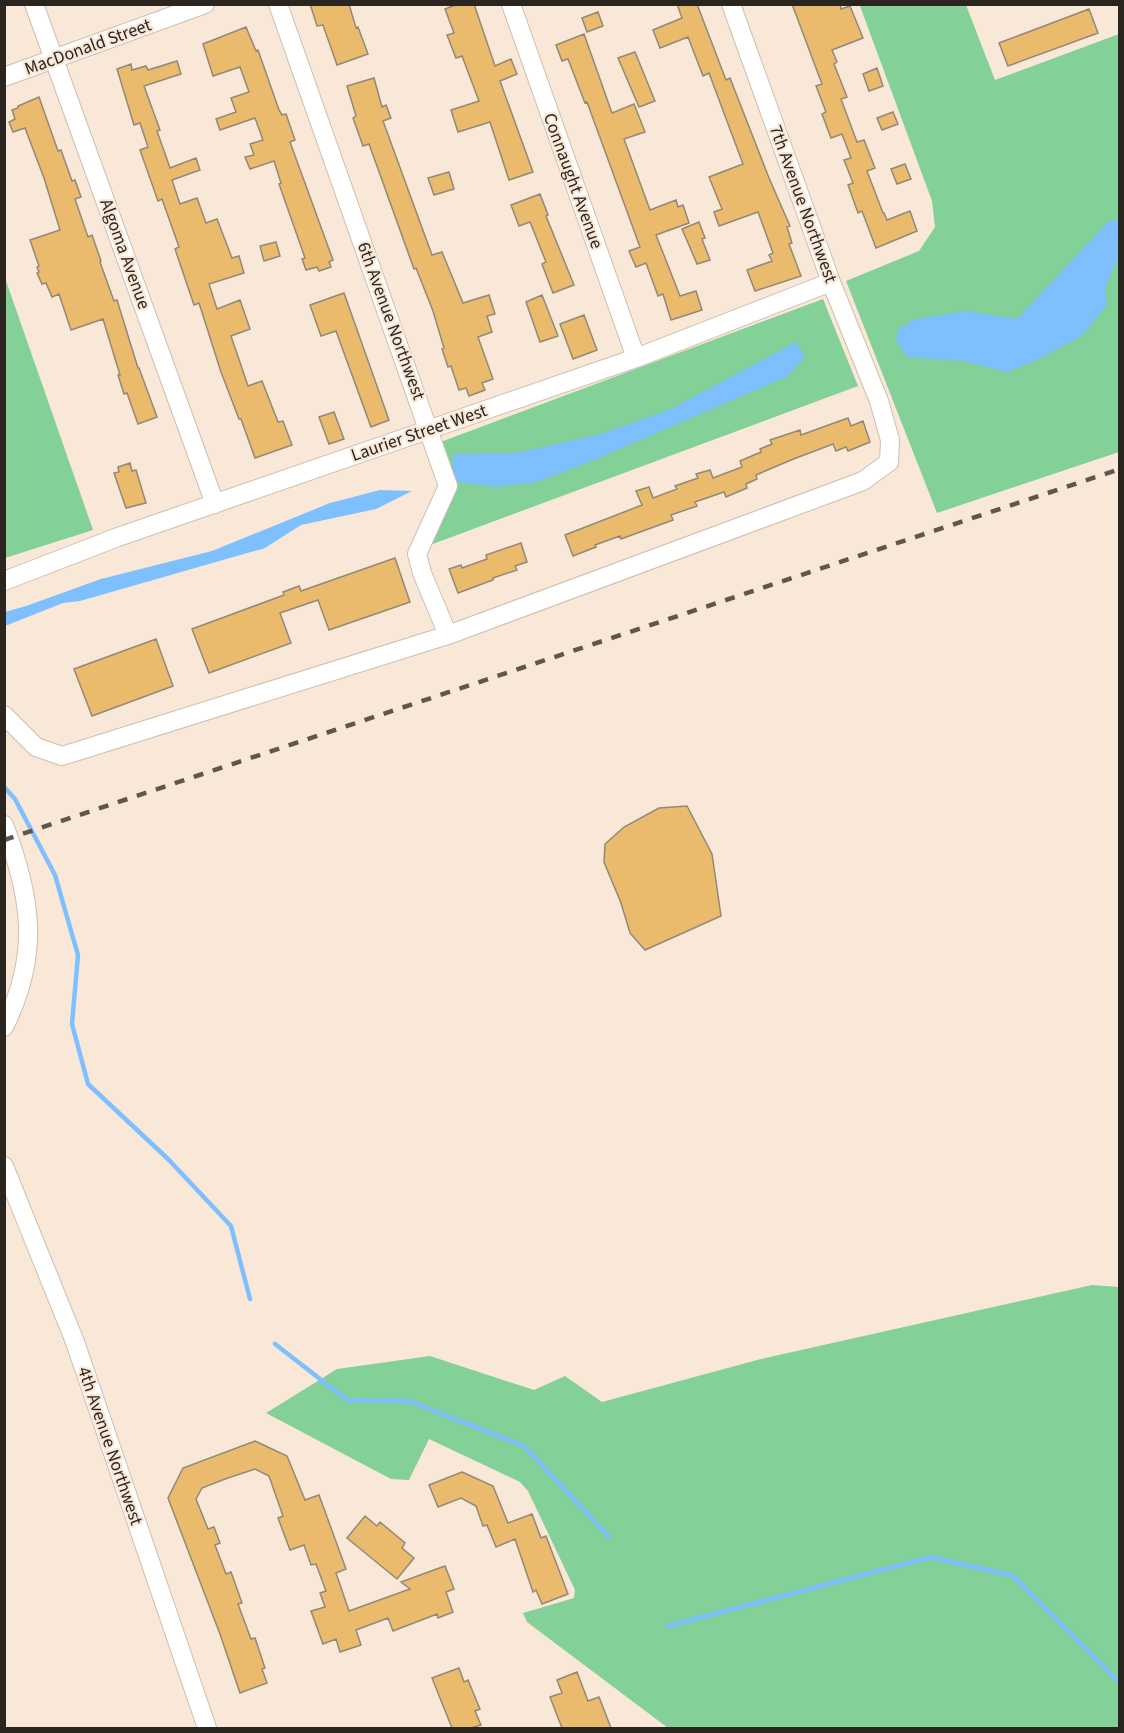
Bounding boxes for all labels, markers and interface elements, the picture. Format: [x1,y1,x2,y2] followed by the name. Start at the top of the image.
[21,12,155,82] street label: MacDonald Street
[537,110,609,252] street label: Connaught Avenue
[763,122,843,286] street label: 7th Avenue Northwest
[93,195,157,313] street label: Algoma Avenue
[351,239,431,403] street label: 6th Avenue Northwest
[348,398,490,468] street label: Laurier Street West
[71,1363,149,1529] street label: 4th Avenue Northwest

